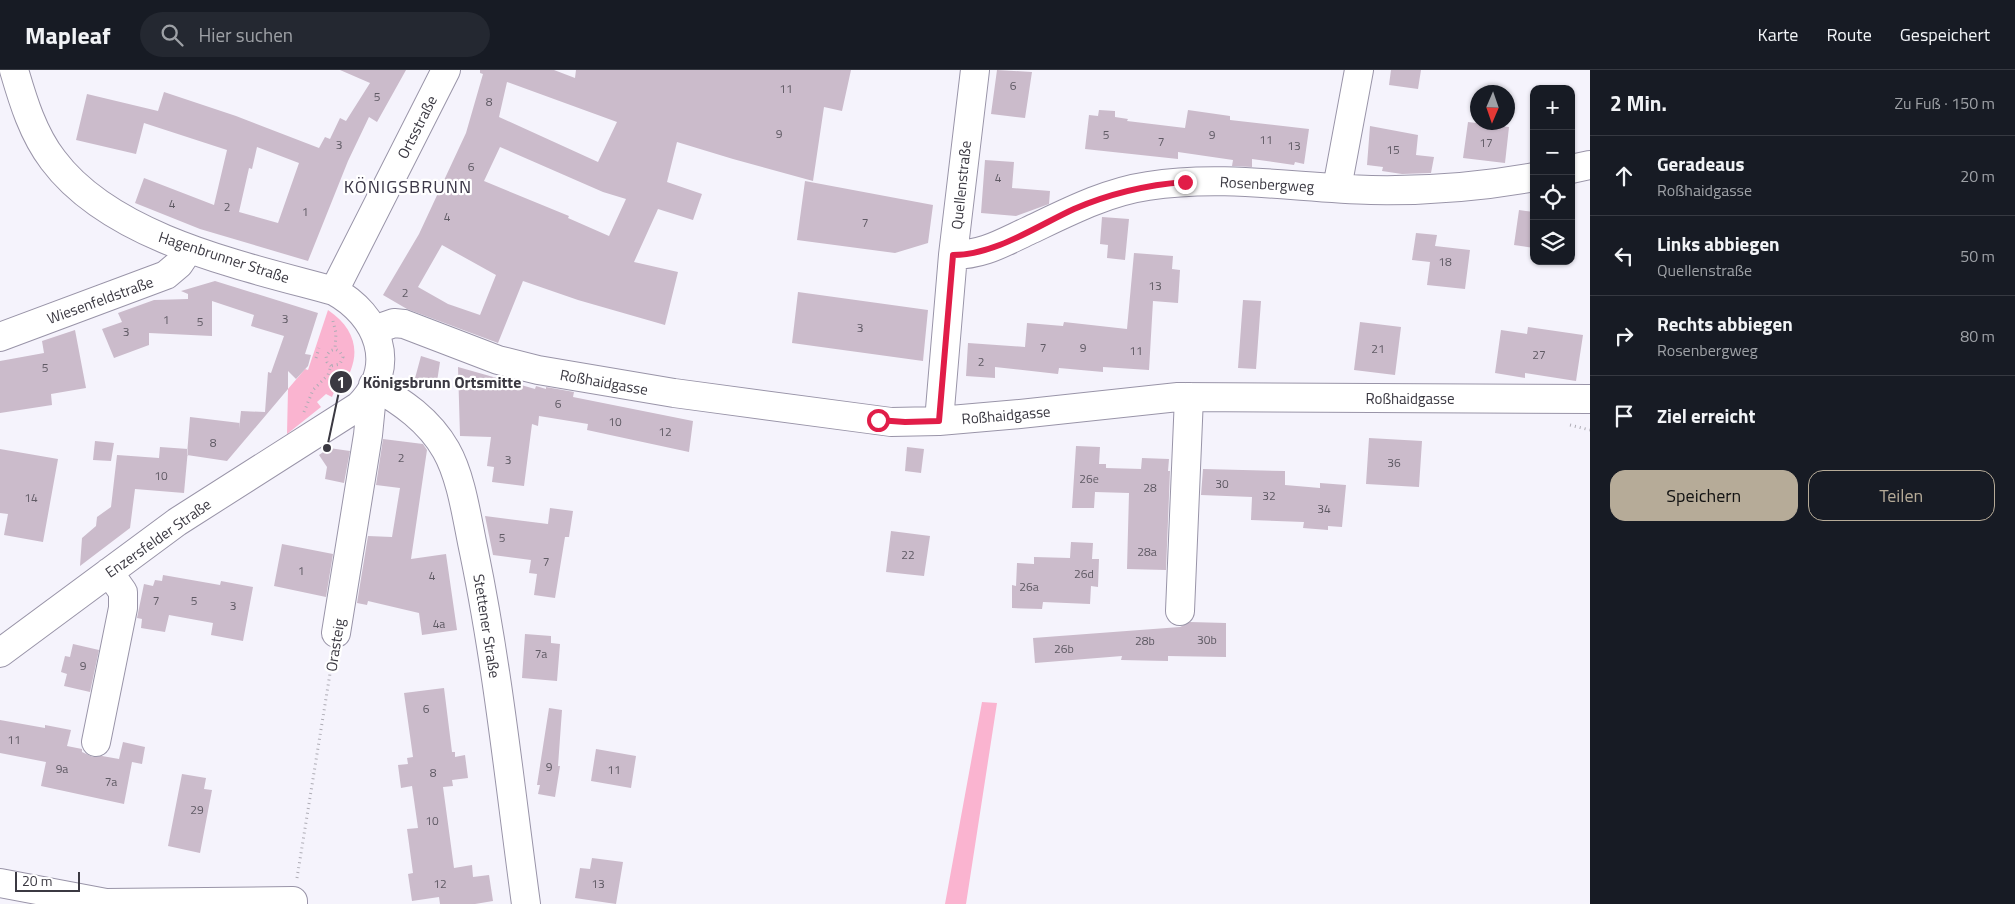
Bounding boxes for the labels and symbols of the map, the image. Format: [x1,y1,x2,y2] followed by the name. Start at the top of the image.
[1010,76,1017,95] house number: 6
[779,79,793,98] house number: 11
[1470,85,1515,130] north arrow
[374,87,381,106] house number: 5
[391,91,443,163] street label: Ortsstraße
[486,92,493,111] house number: 8
[776,124,783,143] house number: 9
[1103,125,1110,144] house number: 5
[1209,125,1216,144] house number: 9
[1259,130,1273,149] house number: 11
[1158,132,1164,151] house number: 7
[1479,133,1493,152] house number: 17
[336,135,342,154] house number: 3
[1287,136,1301,155] house number: 13
[945,139,977,231] street label: Quellenstraße
[1386,140,1400,159] house number: 15
[468,157,475,176] house number: 6
[995,168,1002,187] house number: 4
[1219,170,1315,198] street label: Rosenbergweg
[1174,171,1197,194] route end
[344,173,472,200] district label: KÖNIGSBRUNN
[169,194,176,213] house number: 4
[224,197,230,216] house number: 2
[302,202,308,221] house number: 1
[444,207,451,226] house number: 4
[862,213,868,232] house number: 7
[156,225,292,289] street label: Hagenbrunner Straße
[1438,252,1452,271] house number: 18
[44,270,156,330] street label: Wiesenfeldstraße
[1148,276,1162,295] house number: 13
[402,283,408,302] house number: 2
[282,309,288,328] house number: 3
[163,310,169,329] house number: 1
[197,312,204,331] house number: 5
[857,318,863,337] house number: 3
[123,322,129,341] house number: 3
[1040,338,1046,357] house number: 7
[1080,338,1087,357] house number: 9
[1371,339,1385,358] house number: 21
[1129,341,1143,360] house number: 11
[1532,345,1546,364] house number: 27
[978,352,984,371] house number: 2
[42,358,49,377] house number: 5
[558,363,650,401] street label: Roßhaidgasse
[328,367,532,398] callout: Königsbrunn Ortsmitte
[363,370,521,394] text: Königsbrunn Ortsmitte
[337,371,345,394] text: 1
[1365,387,1455,410] street label: Roßhaidgasse
[555,394,562,413] house number: 6
[961,400,1051,430] street label: Roßhaidgasse
[867,409,890,432] route start
[608,412,622,431] house number: 10
[658,422,672,441] house number: 12
[210,433,217,452] house number: 8
[398,448,404,467] house number: 2
[505,450,511,469] house number: 3
[1387,453,1401,472] house number: 36
[154,466,168,485] house number: 10
[1079,469,1099,488] house number: 26e
[1215,474,1229,493] house number: 30
[1143,478,1157,497] house number: 28
[1262,486,1276,505] house number: 32
[24,488,38,507] house number: 14
[100,493,216,583] street label: Enzersfelder Straße
[1317,499,1331,518] house number: 34
[499,528,506,547] house number: 5
[1137,542,1157,561] house number: 28a
[901,545,915,564] house number: 22
[543,552,549,571] house number: 7
[298,561,304,580] house number: 1
[1074,564,1094,583] house number: 26d
[429,566,436,585] house number: 4
[467,572,507,680] street label: Stettener Straße
[1019,577,1039,596] house number: 26a
[153,591,159,610] house number: 7
[191,591,198,610] house number: 5
[230,596,236,615] house number: 3
[433,614,445,633] house number: 4a
[319,617,351,673] street label: Orasteig
[1197,630,1217,649] house number: 30b
[1135,631,1155,650] house number: 28b
[1054,639,1074,658] house number: 26b
[535,644,547,663] house number: 7a
[80,656,87,675] house number: 9
[423,699,430,718] house number: 6
[7,730,21,749] house number: 11
[546,757,553,776] house number: 9
[56,759,68,778] house number: 9a
[607,760,621,779] house number: 11
[430,763,437,782] house number: 8
[105,772,117,791] house number: 7a
[190,800,204,819] house number: 29
[425,811,439,830] house number: 10
[15,869,80,892] scale bar
[433,874,447,893] house number: 12
[591,874,605,893] house number: 13

